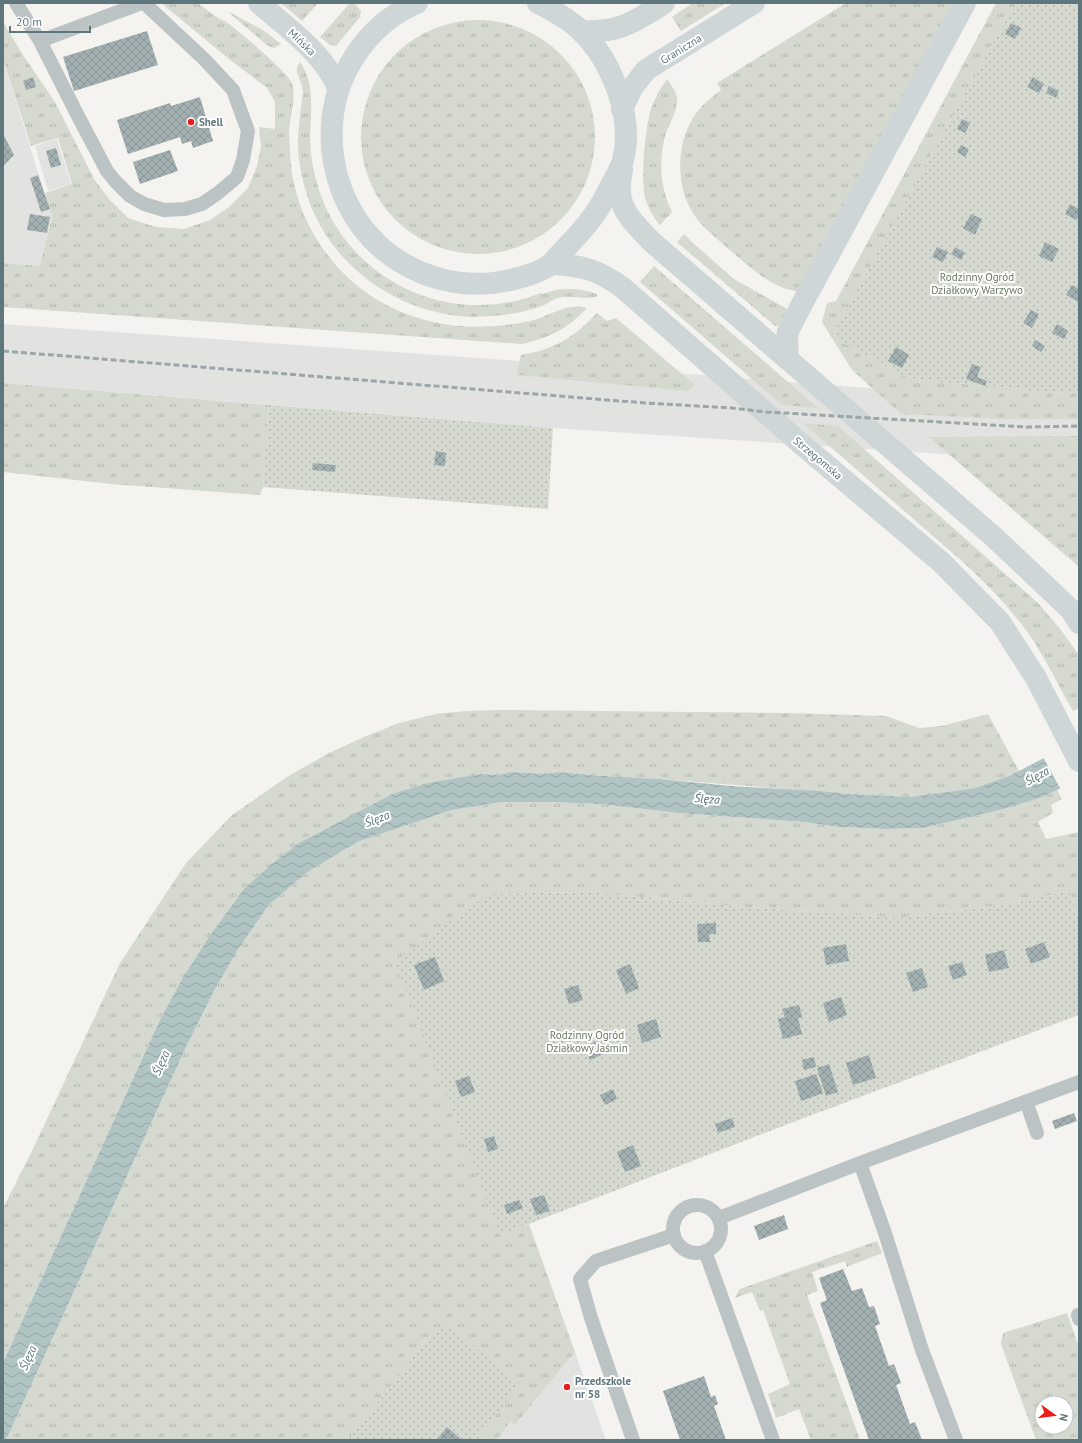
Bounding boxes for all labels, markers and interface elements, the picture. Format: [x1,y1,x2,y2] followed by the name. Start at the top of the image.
[10,8,90,34] scale bar
[16,14,42,29] text: 20 m
[285,25,319,59] street label: Mińska
[658,31,704,67] street label: Graniczna
[199,115,224,129] place label: Shell
[186,117,196,127] marker: Shell
[931,270,1023,297] park label: Rodzinny Ogród Działkowy Warzywo
[791,433,845,483] street label: Strzegomska
[1022,763,1052,788] water label: Ślęza
[694,790,720,807] water label: Ślęza
[362,807,392,830] water label: Ślęza
[546,1028,628,1055] park label: Rodzinny Ogród Działkowy Jaśmin
[148,1048,173,1078] water label: Ślęza
[15,1343,40,1373] water label: Ślęza
[575,1374,631,1401] place label: Przedszkole nr 58
[562,1382,572,1392] marker: Przedszkole nr 58
[1034,1395,1074,1435] north arrow
[1056,1412,1071,1423] text: N

